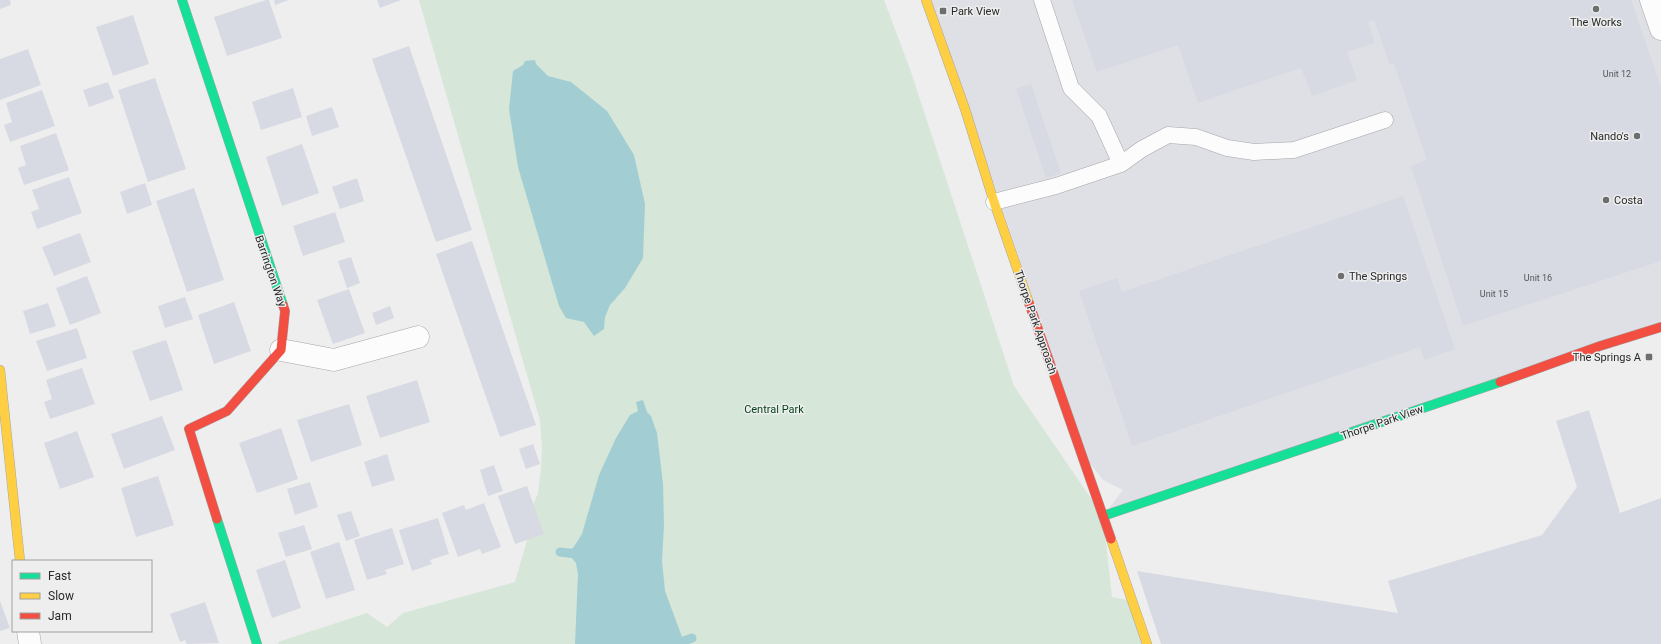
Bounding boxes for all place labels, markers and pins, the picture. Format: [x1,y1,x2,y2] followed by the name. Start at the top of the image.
[1591,4,1601,14] marker: The Works
[951,5,1000,18] place label: Park View
[938,6,948,16] marker: Park View
[1570,16,1622,29] place label: The Works
[1590,130,1629,143] place label: Nando's
[1632,131,1642,141] marker: Nando's
[1614,194,1643,207] place label: Costa
[1601,195,1611,205] marker: Costa
[1349,270,1408,283] place label: The Springs
[1336,271,1346,281] marker: The Springs
[1573,351,1642,364] place label: The Springs A
[1644,352,1654,362] marker: The Springs A

